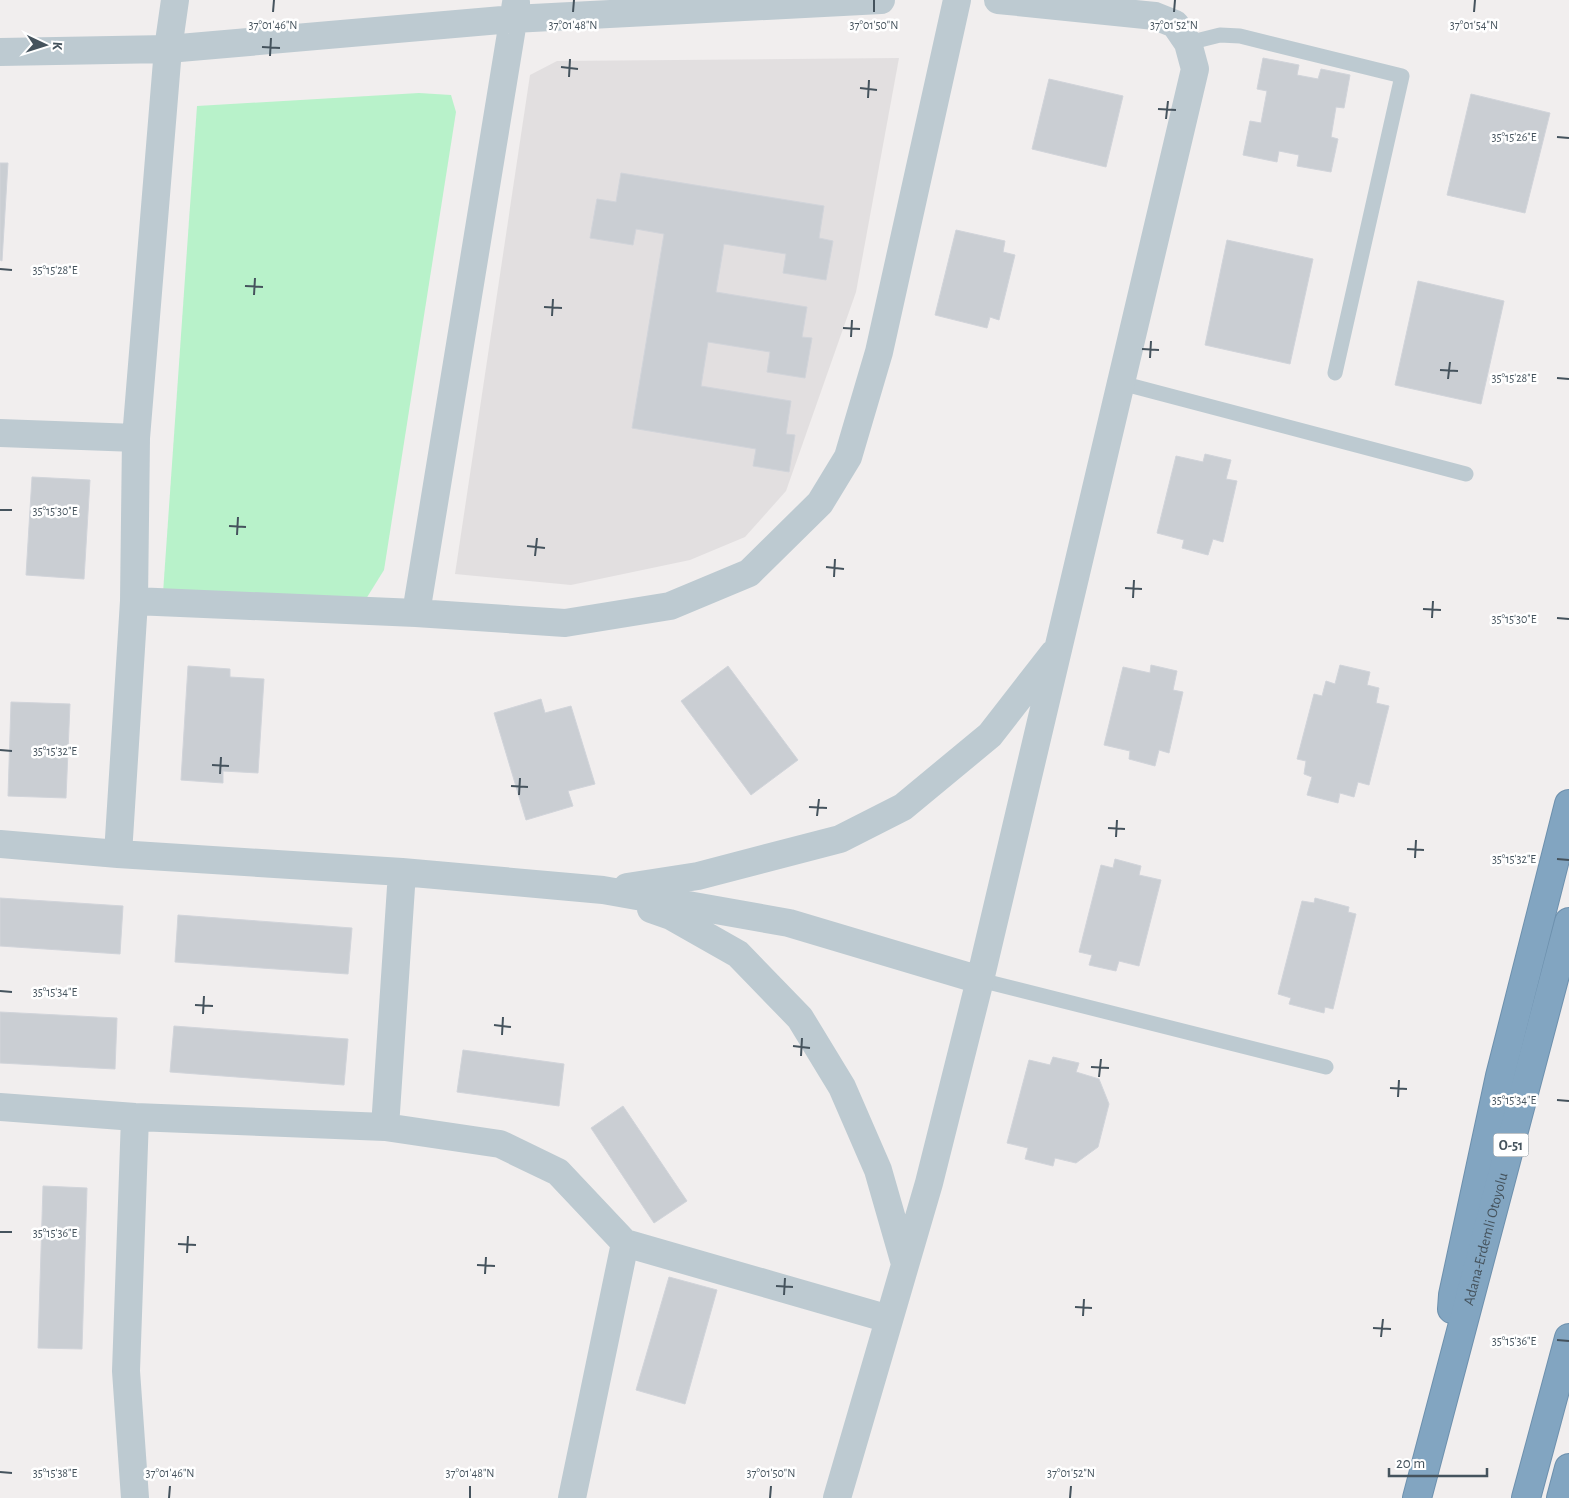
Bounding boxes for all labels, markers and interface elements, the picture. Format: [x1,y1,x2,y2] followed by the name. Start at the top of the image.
[249,19,297,31] text: 37°01'46"N
[549,19,597,31] text: 37°01'48"N
[850,19,898,31] text: 37°01'50"N
[1150,19,1198,31] text: 37°01'52"N
[1450,19,1498,31] text: 37°01'54"N
[20,20,70,70] north arrow
[50,41,64,51] text: K
[1492,131,1537,143] text: 35°15'26"E
[33,264,78,276] text: 35°15'28"E
[1492,372,1537,384] text: 35°15'28"E
[32,505,78,517] text: 35°15'30"E
[1491,613,1537,625] text: 35°15'30"E
[33,745,77,757] text: 35°15'32"E
[1492,853,1536,865] text: 35°15'32"E
[33,986,77,998] text: 35°15'34"E
[1492,1094,1536,1106] text: 35°15'34"E
[1494,1134,1528,1156] road number: O-51
[1461,1171,1511,1307] street label: Adana-Erdemli Otoyolu
[33,1227,77,1239] text: 35°15'36"E
[1492,1335,1536,1347] text: 35°15'36"E
[1389,1446,1486,1478] scale bar
[1396,1456,1425,1471] text: 20 m
[33,1467,77,1479] text: 35°15'38"E
[146,1467,194,1479] text: 37°01'46"N
[446,1467,494,1479] text: 37°01'48"N
[747,1467,795,1479] text: 37°01'50"N
[1047,1467,1095,1479] text: 37°01'52"N

